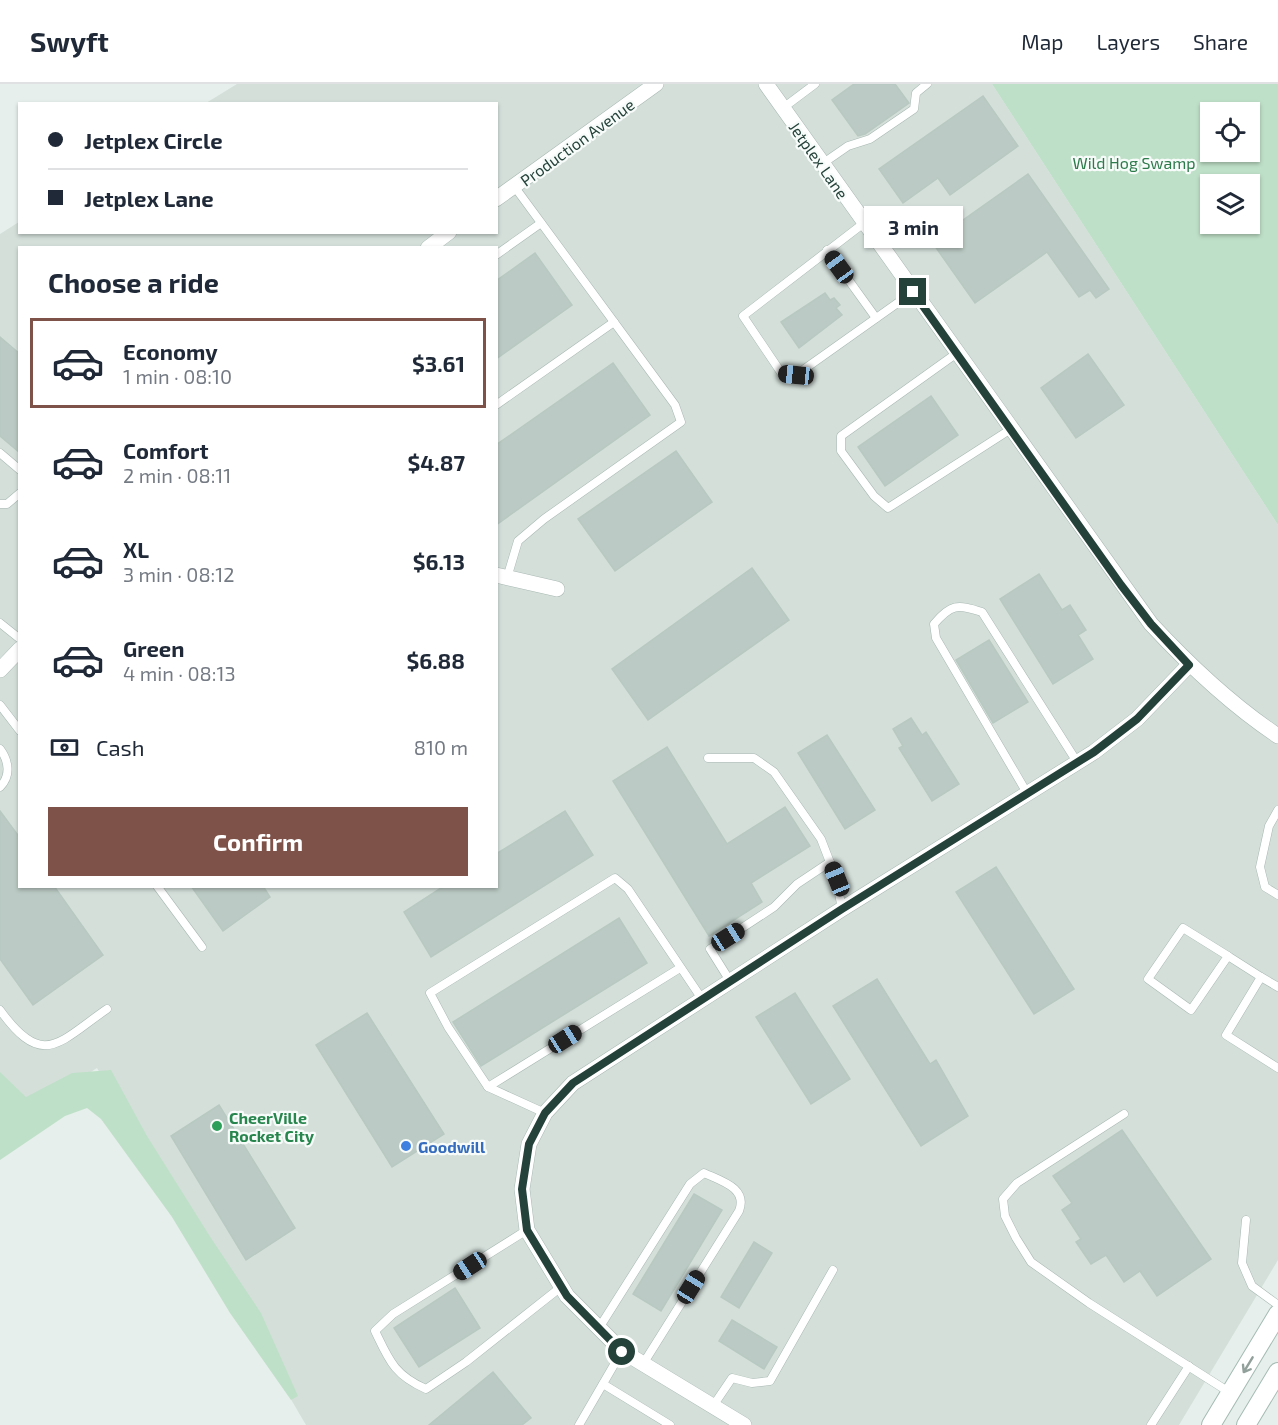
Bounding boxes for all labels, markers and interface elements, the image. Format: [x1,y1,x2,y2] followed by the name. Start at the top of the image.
[30,24,109,58] text: Swyft
[1021,29,1063,54] text: Map
[1096,29,1160,54] text: Layers
[1193,29,1248,54] text: Share
[516,94,638,190] street label: Production Avenue
[1200,102,1260,234] map controls
[1200,102,1260,162] button: locate
[786,118,852,202] street label: Jetplex Lane
[84,127,223,153] text: Jetplex Circle
[1072,153,1196,172] park label: Wild Hog Swamp
[1200,174,1260,234] button: layers
[84,185,214,211] text: Jetplex Lane
[864,205,962,247] callout: 3 min
[888,215,939,239] text: 3 min
[821,247,857,287] car
[48,266,219,298] text: Choose a ride
[899,278,926,305] route end
[51,336,105,390] icon: car
[123,338,218,364] text: Economy
[412,350,465,376] text: $3.61
[123,364,232,388] text: 1 min · 08:10
[777,364,815,386] car
[51,435,105,489] icon: car
[123,437,208,463] text: Comfort
[408,449,465,475] text: $4.87
[123,463,231,487] text: 2 min · 08:11
[51,534,105,588] icon: car
[123,536,149,562] text: XL
[413,548,465,574] text: $6.13
[123,562,234,586] text: 3 min · 08:12
[51,633,105,687] icon: car
[123,635,185,661] text: Green
[406,647,465,673] text: $6.88
[123,661,236,685] text: 4 min · 08:13
[48,731,81,764] icon: cash
[96,734,145,760] text: Cash
[414,735,468,759] text: 810 m
[48,807,468,876] button: Confirm
[822,859,852,899] car
[708,920,748,954] car
[545,1022,585,1056] car
[229,1108,314,1146] place label: CheerVille Rocket City
[210,1119,224,1133] marker: CheerVille Rocket City
[418,1137,486,1156] place label: Goodwill
[399,1139,413,1153] marker: Goodwill
[450,1249,490,1283] car
[674,1267,708,1307] car
[608,1338,635,1365] route start
[1241,1356,1253,1373] one-way arrow

